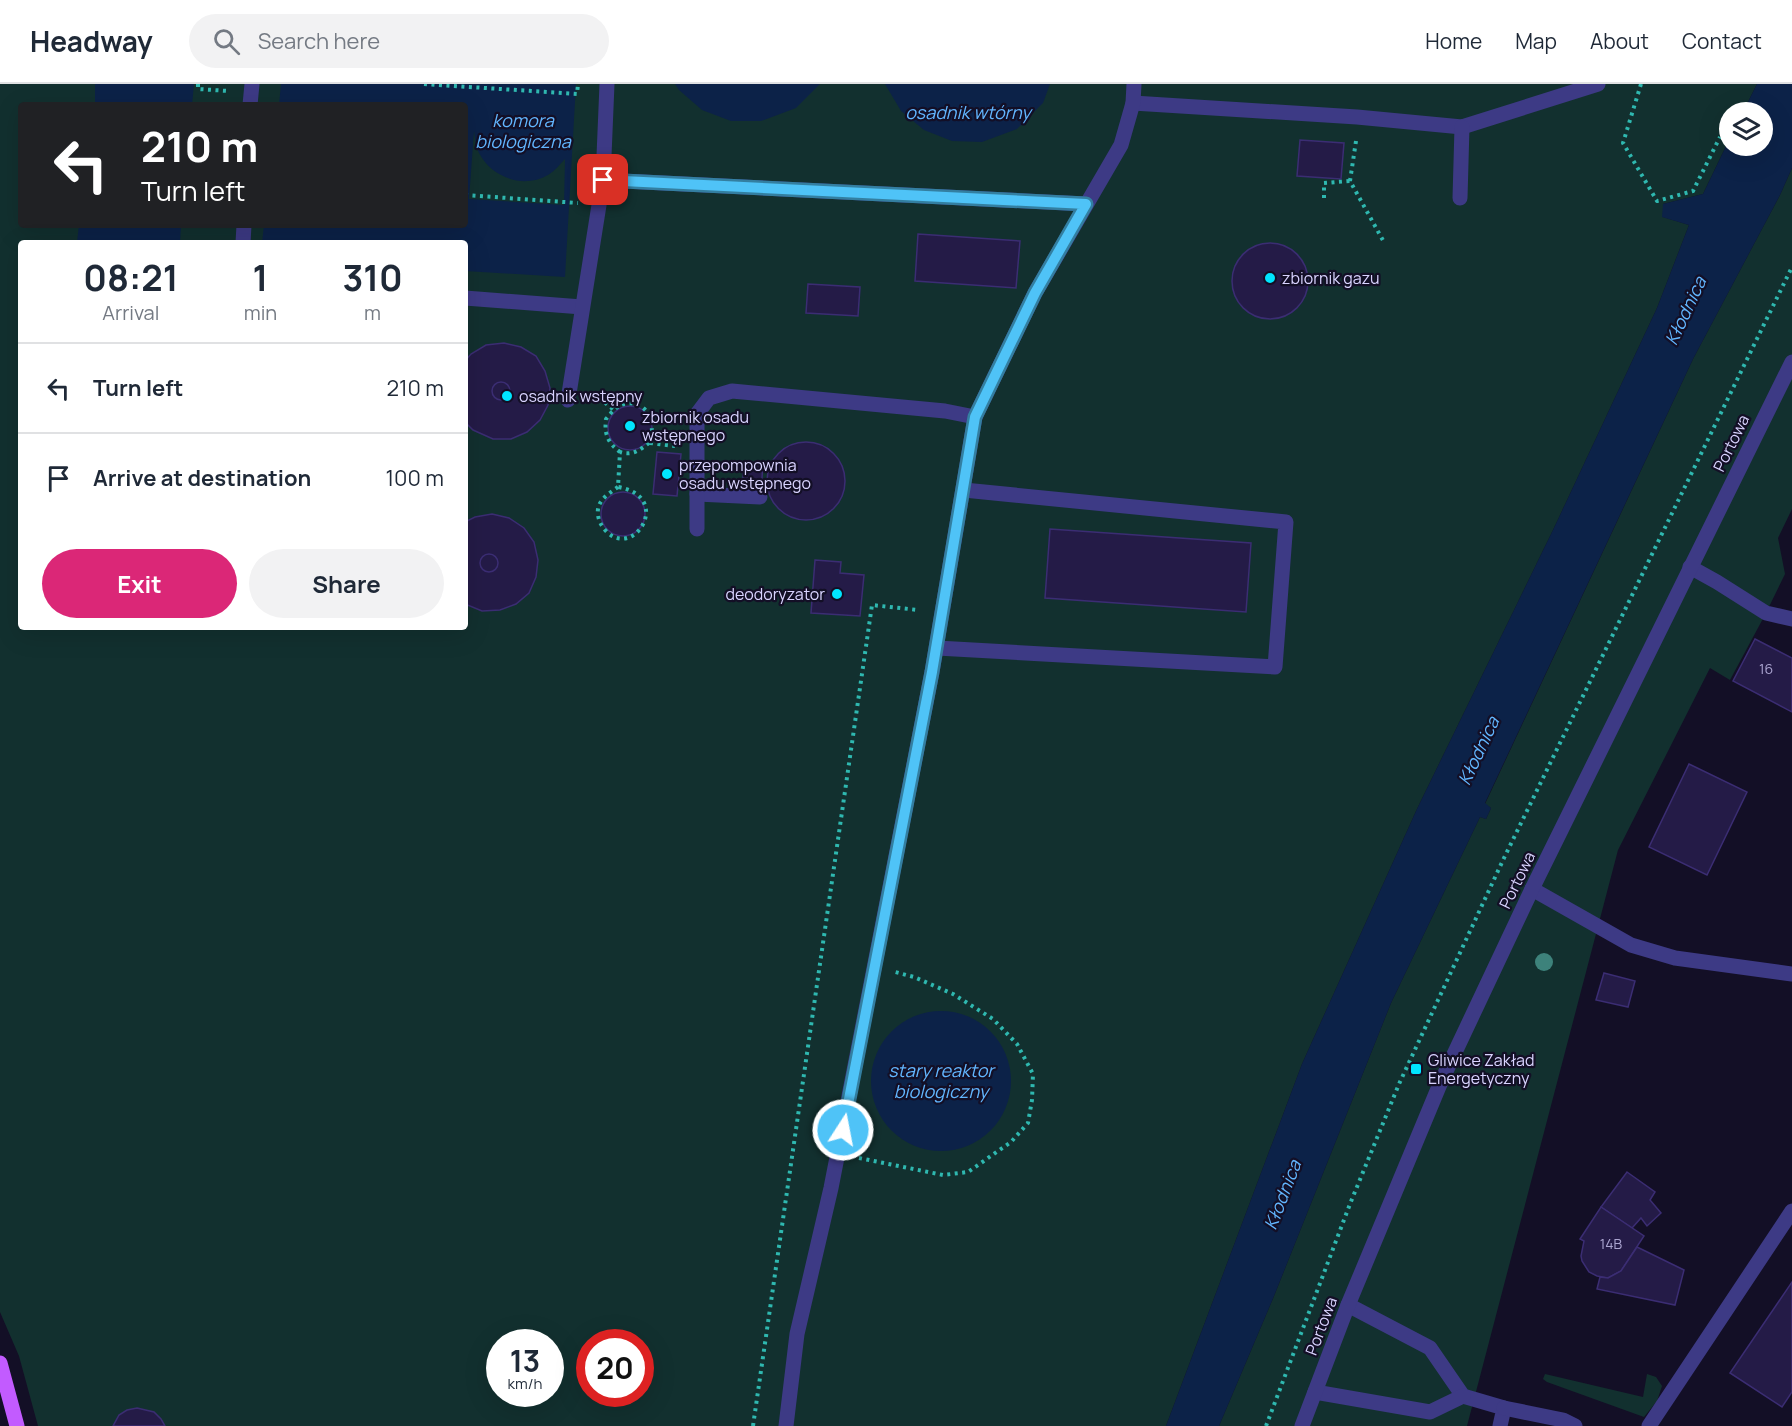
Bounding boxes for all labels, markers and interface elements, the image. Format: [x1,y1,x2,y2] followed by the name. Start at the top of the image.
[189,14,609,68] search box
[30,22,153,60] text: Headway
[210,25,243,58] icon: search
[258,26,380,56] text: Search here
[1425,27,1482,55] text: Home
[1515,27,1557,55] text: Map
[1590,27,1649,55] text: About
[1682,27,1762,55] text: Contact
[905,100,1033,124] water label: osadnik wtórny
[1719,102,1773,156] map controls
[1719,102,1773,156] button: layers
[475,108,572,153] water label: komora biologiczna
[141,117,258,175] text: 210 m
[42,126,120,204] icon: left
[577,154,628,205] pin
[586,163,619,196] icon: arrive
[141,172,245,209] text: Turn left
[83,253,178,302] text: 08:21
[253,253,268,302] text: 1
[342,253,403,302] text: 310
[1282,267,1380,289] place label: zbiornik gazu
[1263,271,1277,285] marker: zbiornik gazu
[1659,272,1712,348] water label: Kłodnica
[102,299,159,326] text: Arrival
[244,299,277,326] text: min
[364,299,381,326] text: m
[42,372,75,405] icon: left
[93,373,183,403] text: Turn left
[386,373,444,403] text: 210 m
[519,385,643,407] place label: osadnik wstępny
[500,389,514,403] marker: osadnik wstępny
[642,406,749,446] place label: zbiornik osadu wstępnego
[1708,411,1754,475] street label: Portowa
[623,419,637,433] marker: zbiornik osadu wstępnego
[679,454,811,494] place label: przepompownia osadu wstępnego
[42,462,75,495] icon: arrive
[93,463,311,493] text: Arrive at destination
[386,463,444,493] text: 100 m
[660,467,674,481] marker: przepompownia osadu wstępnego
[42,549,237,618] button: Exit
[249,549,444,618] button: Share
[725,583,825,605] place label: deodoryzator
[830,587,844,601] marker: deodoryzator
[1759,659,1773,678] house number: 16
[1452,712,1505,788] water label: Kłodnica
[1494,848,1540,912] street label: Portowa
[1428,1049,1535,1089] place label: Gliwice Zakład Energetyczny
[888,1058,996,1103] water label: stary reaktor biologiczny
[1409,1062,1423,1076] marker: Gliwice Zakład Energetyczny
[811,1098,875,1162] position arrow
[1258,1156,1307,1233] water label: Kłodnica
[1600,1234,1623,1253] house number: 14B
[1300,1294,1342,1358] street label: Portowa
[576,1329,654,1407] speed limit sign: 20
[510,1340,540,1381] text: 13
[508,1373,542,1394] text: km/h

